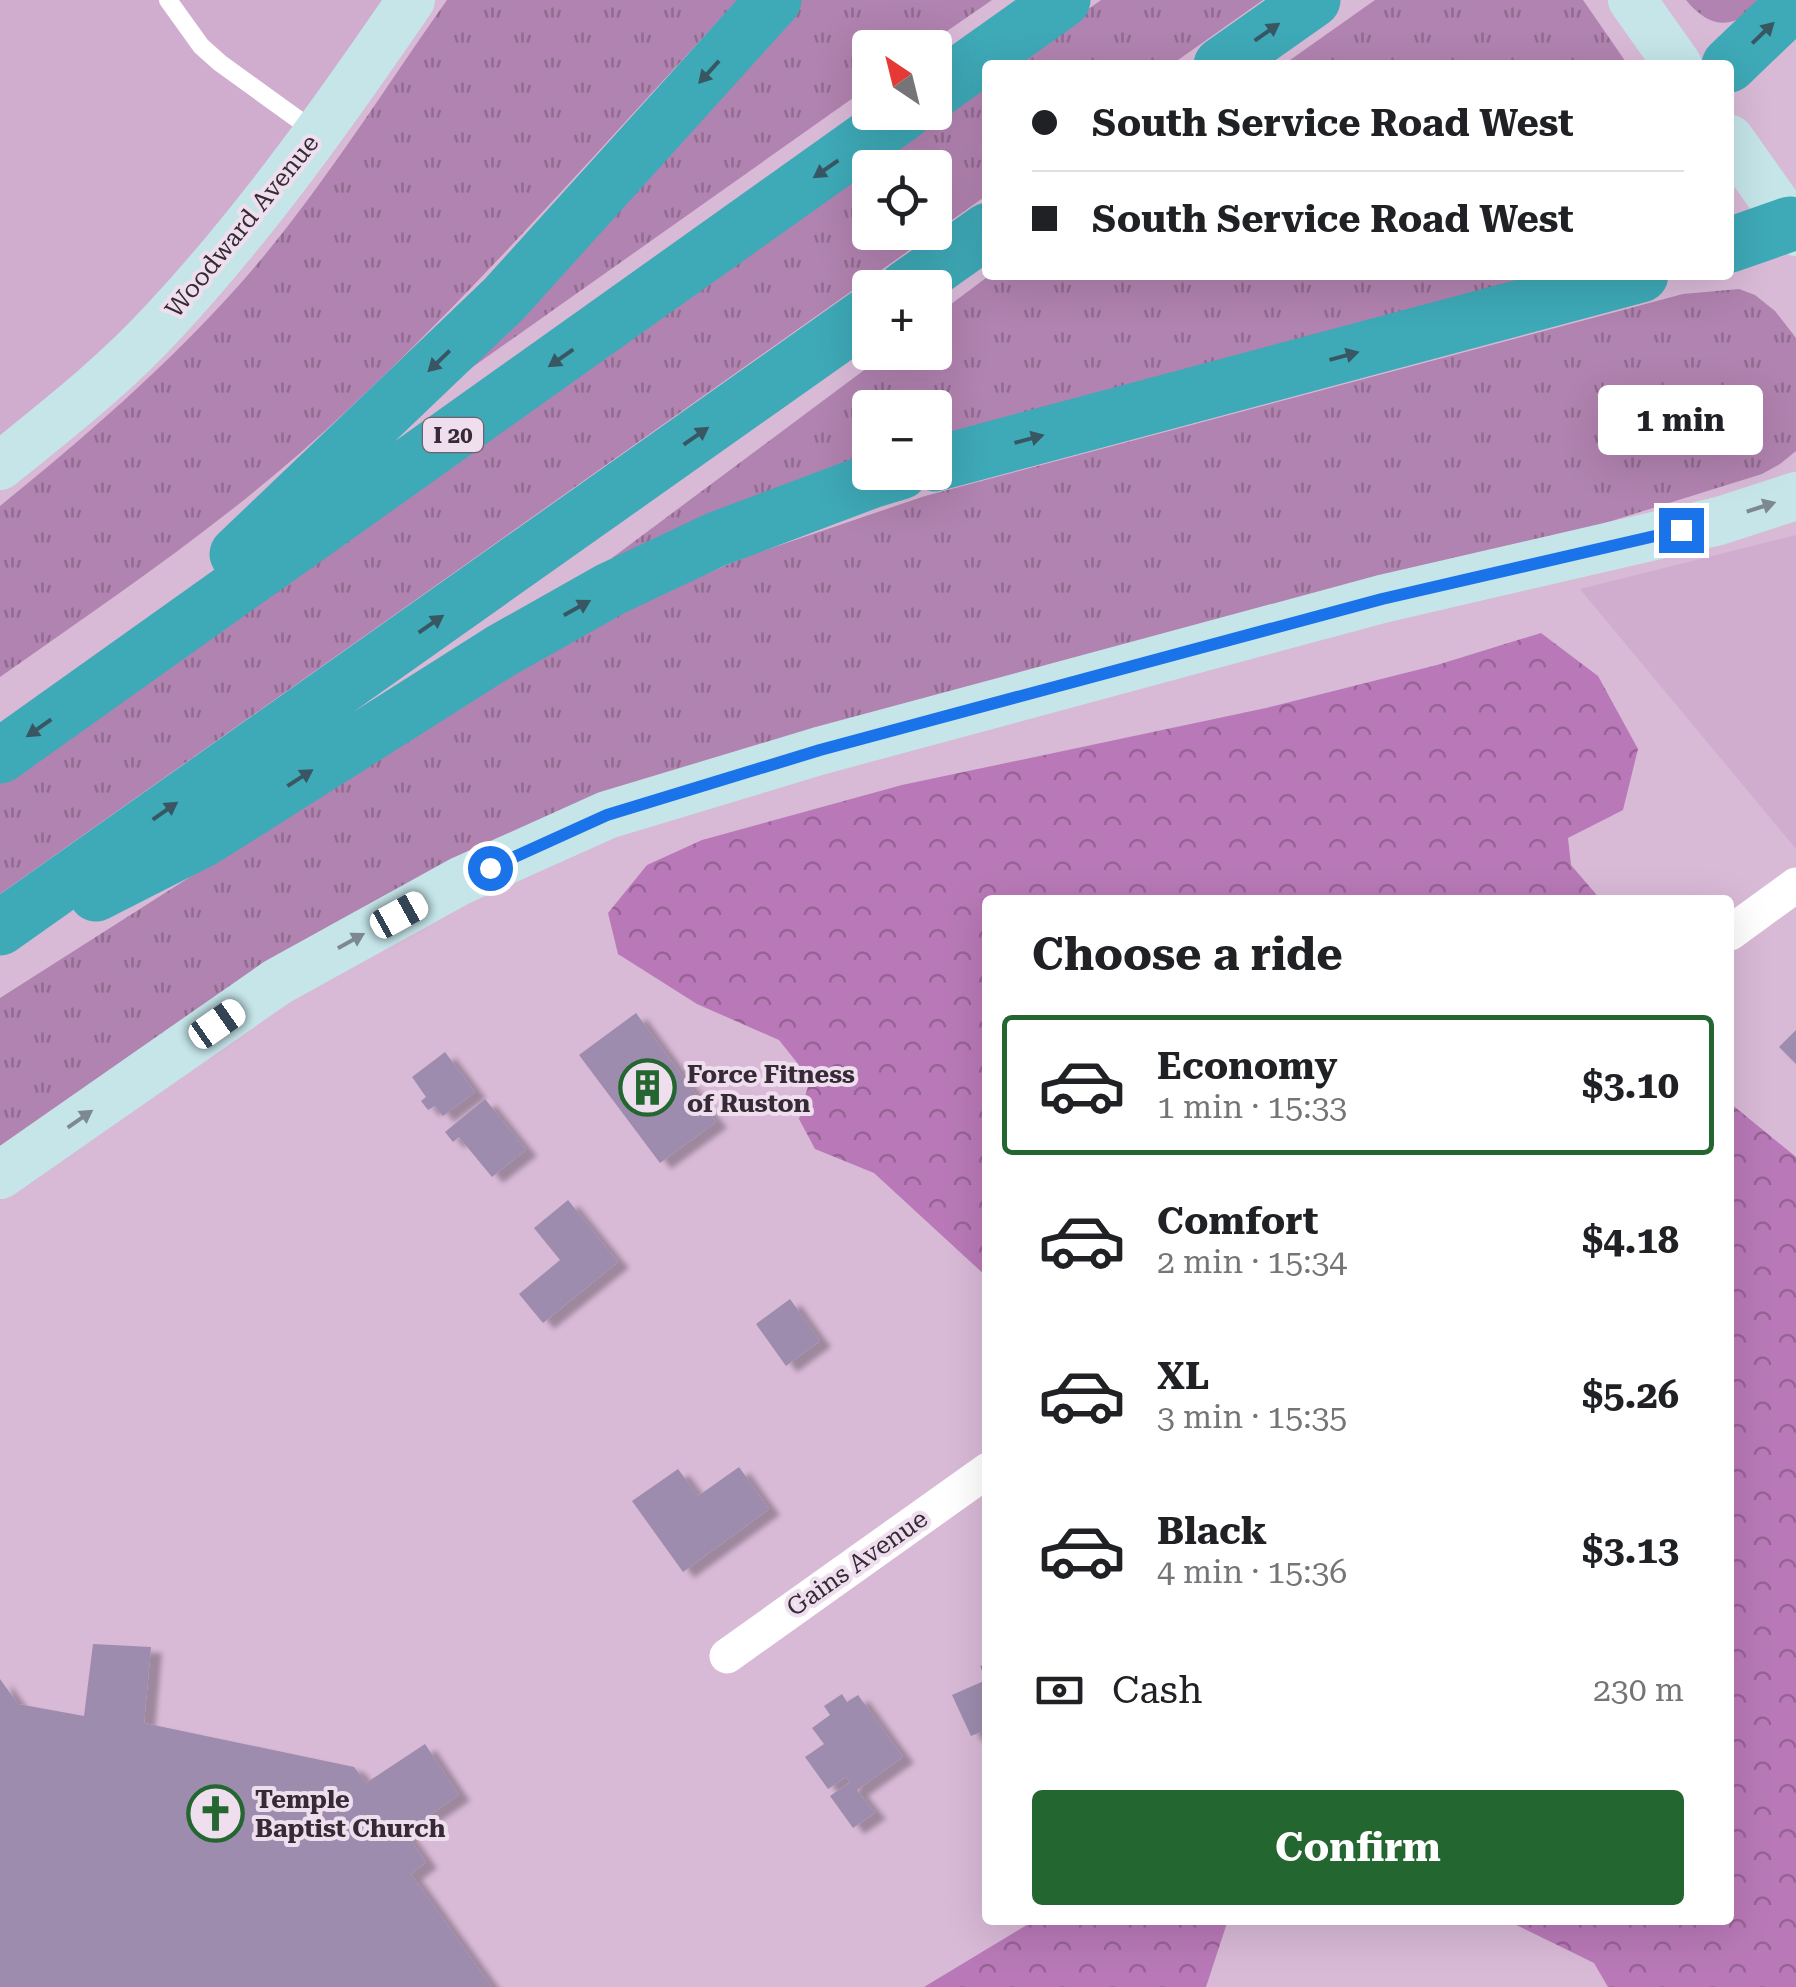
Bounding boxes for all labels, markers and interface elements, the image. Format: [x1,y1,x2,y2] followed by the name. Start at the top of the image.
[1750,22,1774,45] one-way arrow
[1254,23,1280,43] one-way arrow
[852,30,952,130] north arrow
[852,30,952,490] map controls
[698,59,720,84] one-way arrow
[1092,101,1574,145] text: South Service Road West
[159,129,325,323] street label: Woodward Avenue
[852,150,952,250] button: locate
[813,159,839,178] one-way arrow
[1092,197,1574,241] text: South Service Road West
[852,270,952,370] button: +
[548,347,574,367] one-way arrow
[1329,348,1360,364] one-way arrow
[428,349,452,372] one-way arrow
[1598,385,1764,455] callout: 1 min
[852,390,952,490] button: −
[1636,401,1725,439] text: 1 min
[423,418,483,452] road number: I 20
[683,427,709,446] one-way arrow
[1014,430,1045,446] one-way arrow
[1746,499,1776,514] one-way arrow
[1659,508,1704,553] route end
[562,600,591,617] one-way arrow
[417,615,444,634] one-way arrow
[26,718,53,738] one-way arrow
[286,769,313,787] one-way arrow
[152,802,179,821] one-way arrow
[468,846,513,891] route start
[365,887,433,943] car
[1032,928,1343,981] text: Choose a ride
[337,933,366,950] one-way arrow
[184,995,250,1053] car
[1037,1040,1127,1130] icon: car
[1157,1044,1337,1088] text: Economy
[618,1058,678,1118] building icon: Force Fitness of Ruston
[687,1060,855,1118] place label: Force Fitness of Ruston
[1582,1063,1679,1107] text: $3.10
[1157,1088,1347,1126] text: 1 min · 15:33
[67,1110,93,1129] one-way arrow
[1037,1195,1127,1285] icon: car
[1157,1199,1318,1243] text: Comfort
[1582,1218,1679,1262] text: $4.18
[1157,1243,1347,1281] text: 2 min · 15:34
[1037,1350,1127,1440] icon: car
[1157,1354,1209,1398] text: XL
[1582,1373,1679,1417] text: $5.26
[1157,1398,1347,1436] text: 3 min · 15:35
[781,1504,933,1622] street label: Gains Avenue
[1037,1505,1127,1595] icon: car
[1157,1509,1267,1553] text: Black
[1582,1528,1679,1572] text: $3.13
[1157,1553,1347,1591] text: 4 min · 15:36
[1032,1663,1087,1718] icon: cash
[1112,1668,1202,1712] text: Cash
[1593,1671,1684,1709] text: 230 m
[186,1783,246,1843] church icon: Temple Baptist Church
[255,1785,446,1843] place label: Temple Baptist Church
[1032,1790,1684,1905] button: Confirm

